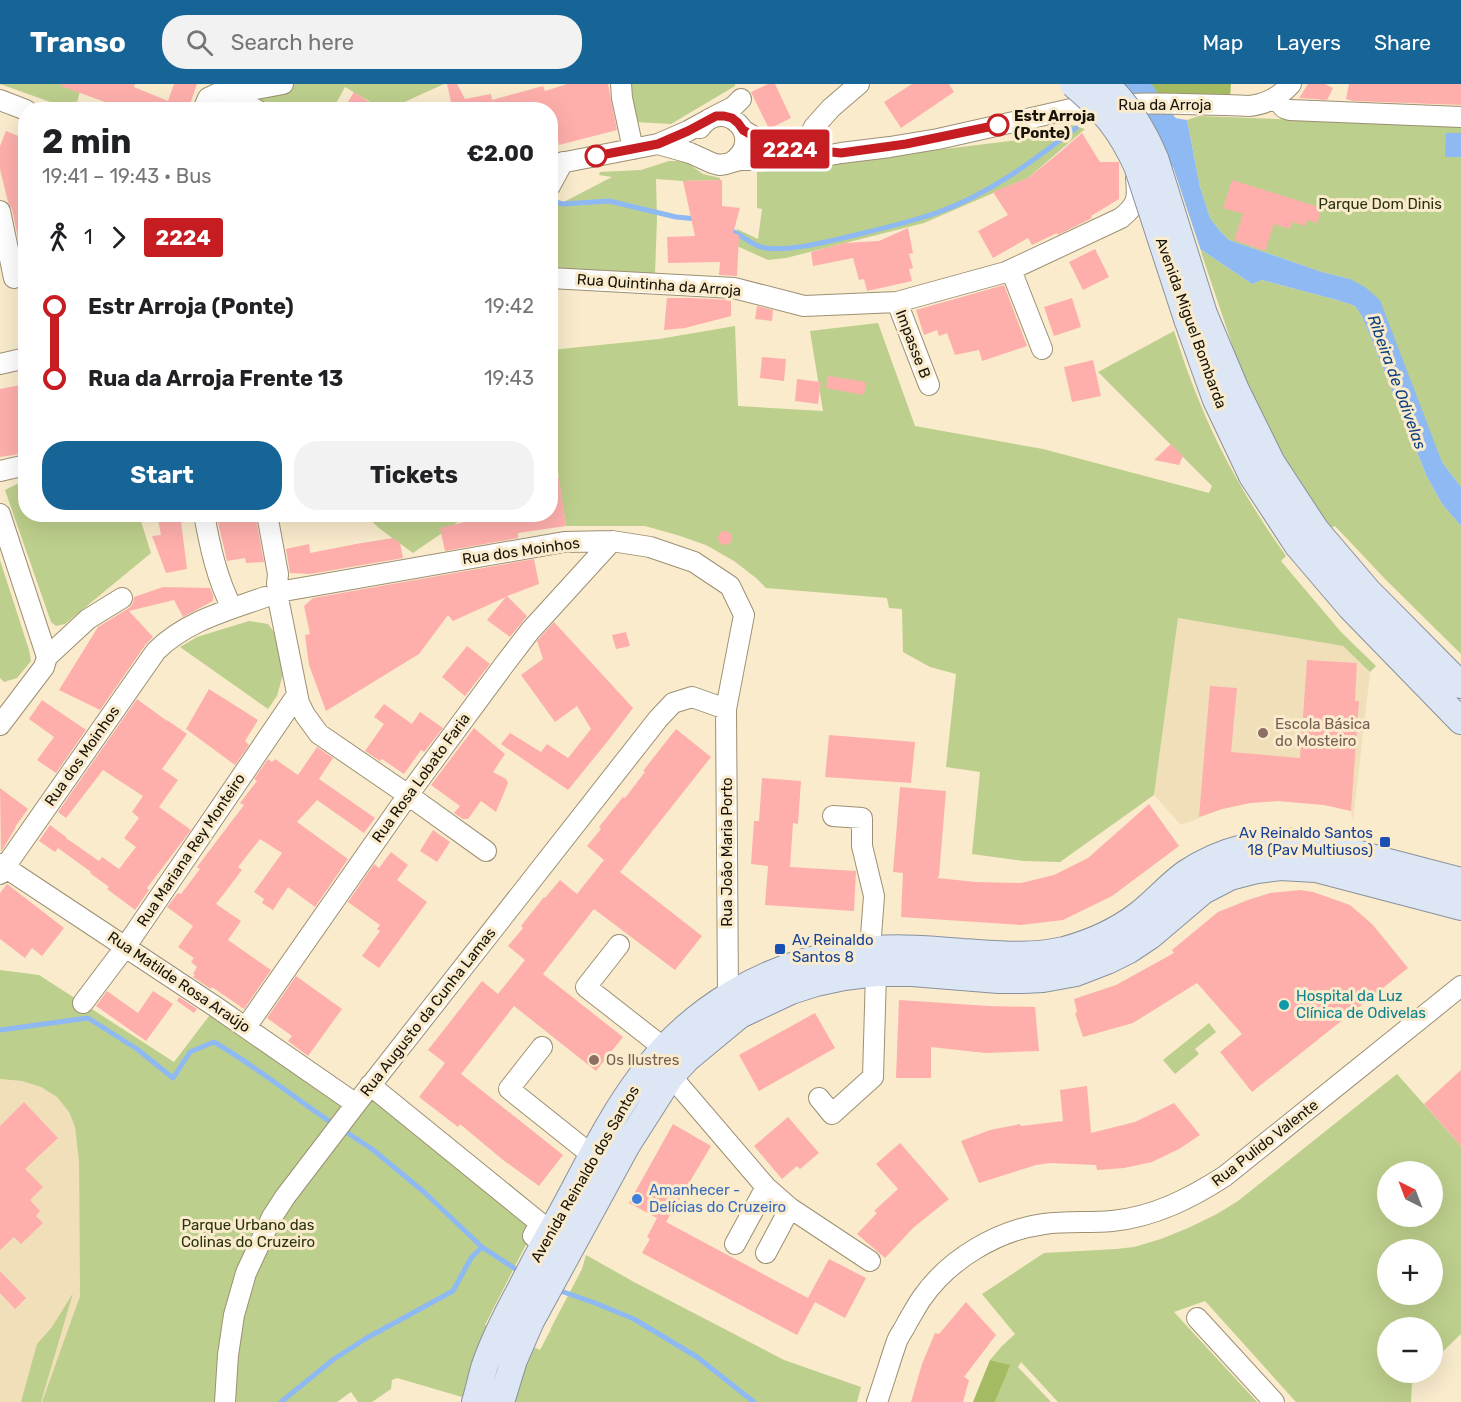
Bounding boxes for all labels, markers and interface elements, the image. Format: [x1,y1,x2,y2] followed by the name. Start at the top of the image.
[162,15,582,69] search box
[30,26,126,59] text: Transo
[183,26,216,59] icon: search
[231,29,354,56] text: Search here
[1202,30,1243,55] text: Map
[1276,30,1341,55] text: Layers
[1374,30,1431,55] text: Share
[1118,96,1212,114] street label: Rua da Arroja
[1014,107,1095,142] place label: Estr Arroja (Ponte)
[987,114,1009,136] marker: Estr Arroja (Ponte)
[42,122,131,161] text: 2 min
[748,130,832,168] line badge: 2224
[762,137,818,162] text: 2224
[466,140,534,167] text: €2.00
[585,145,607,167] unlabelled marker
[42,164,211,188] text: 19:41 – 19:43 · Bus
[1318,195,1442,213] park label: Parque Dom Dinis
[42,221,75,254] icon: walk
[102,221,135,254] icon: forward
[84,225,93,249] text: 1
[156,225,211,250] text: 2224
[1152,235,1230,411] street label: Avenida Miguel Bombarda
[576,270,742,300] street label: Rua Quintinha da Arroja
[88,293,294,320] text: Estr Arroja (Ponte)
[484,294,534,318] text: 19:42
[892,307,934,381] street label: Impasse B
[1364,312,1430,452] water label: Ribeira de Odivelas
[88,365,343,392] text: Rua da Arroja Frente 13
[484,366,534,390] text: 19:43
[42,441,282,510] button: Start
[294,441,534,510] button: Tickets
[461,534,581,568] street label: Rua dos Moinhos
[41,702,123,810] street label: Rua dos Moinhos
[368,710,474,846] street label: Rua Rosa Lobato Faria
[1275,715,1370,750] place label: Escola Básica do Mosteiro
[1256,726,1270,740] marker: Escola Básica do Mosteiro
[133,770,249,930] street label: Rua Mariana Rey Monteiro
[718,777,736,927] street label: Rua João Maria Porto
[1239,824,1373,859] place label: Av Reinaldo Santos 18 (Pav Multiusos)
[1378,835,1392,849] marker: Av Reinaldo Santos 18 (Pav Multiusos)
[356,924,500,1100] street label: Rua Augusto da Cunha Lamas
[104,928,254,1036] street label: Rua Matilde Rosa Araújo
[792,931,874,966] place label: Av Reinaldo Santos 8
[773,942,787,956] marker: Av Reinaldo Santos 8
[1296,987,1426,1022] place label: Hospital da Luz Clínica de Odivelas
[1277,998,1291,1012] marker: Hospital da Luz Clínica de Odivelas
[606,1051,680,1069] place label: Os Ilustres
[587,1053,601,1067] marker: Os Ilustres
[527,1082,643,1266] street label: Avenida Reinaldo dos Santos
[1208,1096,1322,1190] street label: Rua Pulido Valente
[1377,1161,1443,1227] north arrow
[1377,1161,1443,1383] map controls
[649,1181,786,1216] place label: Amanhecer - Delícias do Cruzeiro
[630,1192,644,1206] marker: Amanhecer - Delícias do Cruzeiro
[181,1216,315,1251] park label: Parque Urbano das Colinas do Cruzeiro
[1377,1239,1443,1305] button: +
[1377,1317,1443,1383] button: −

